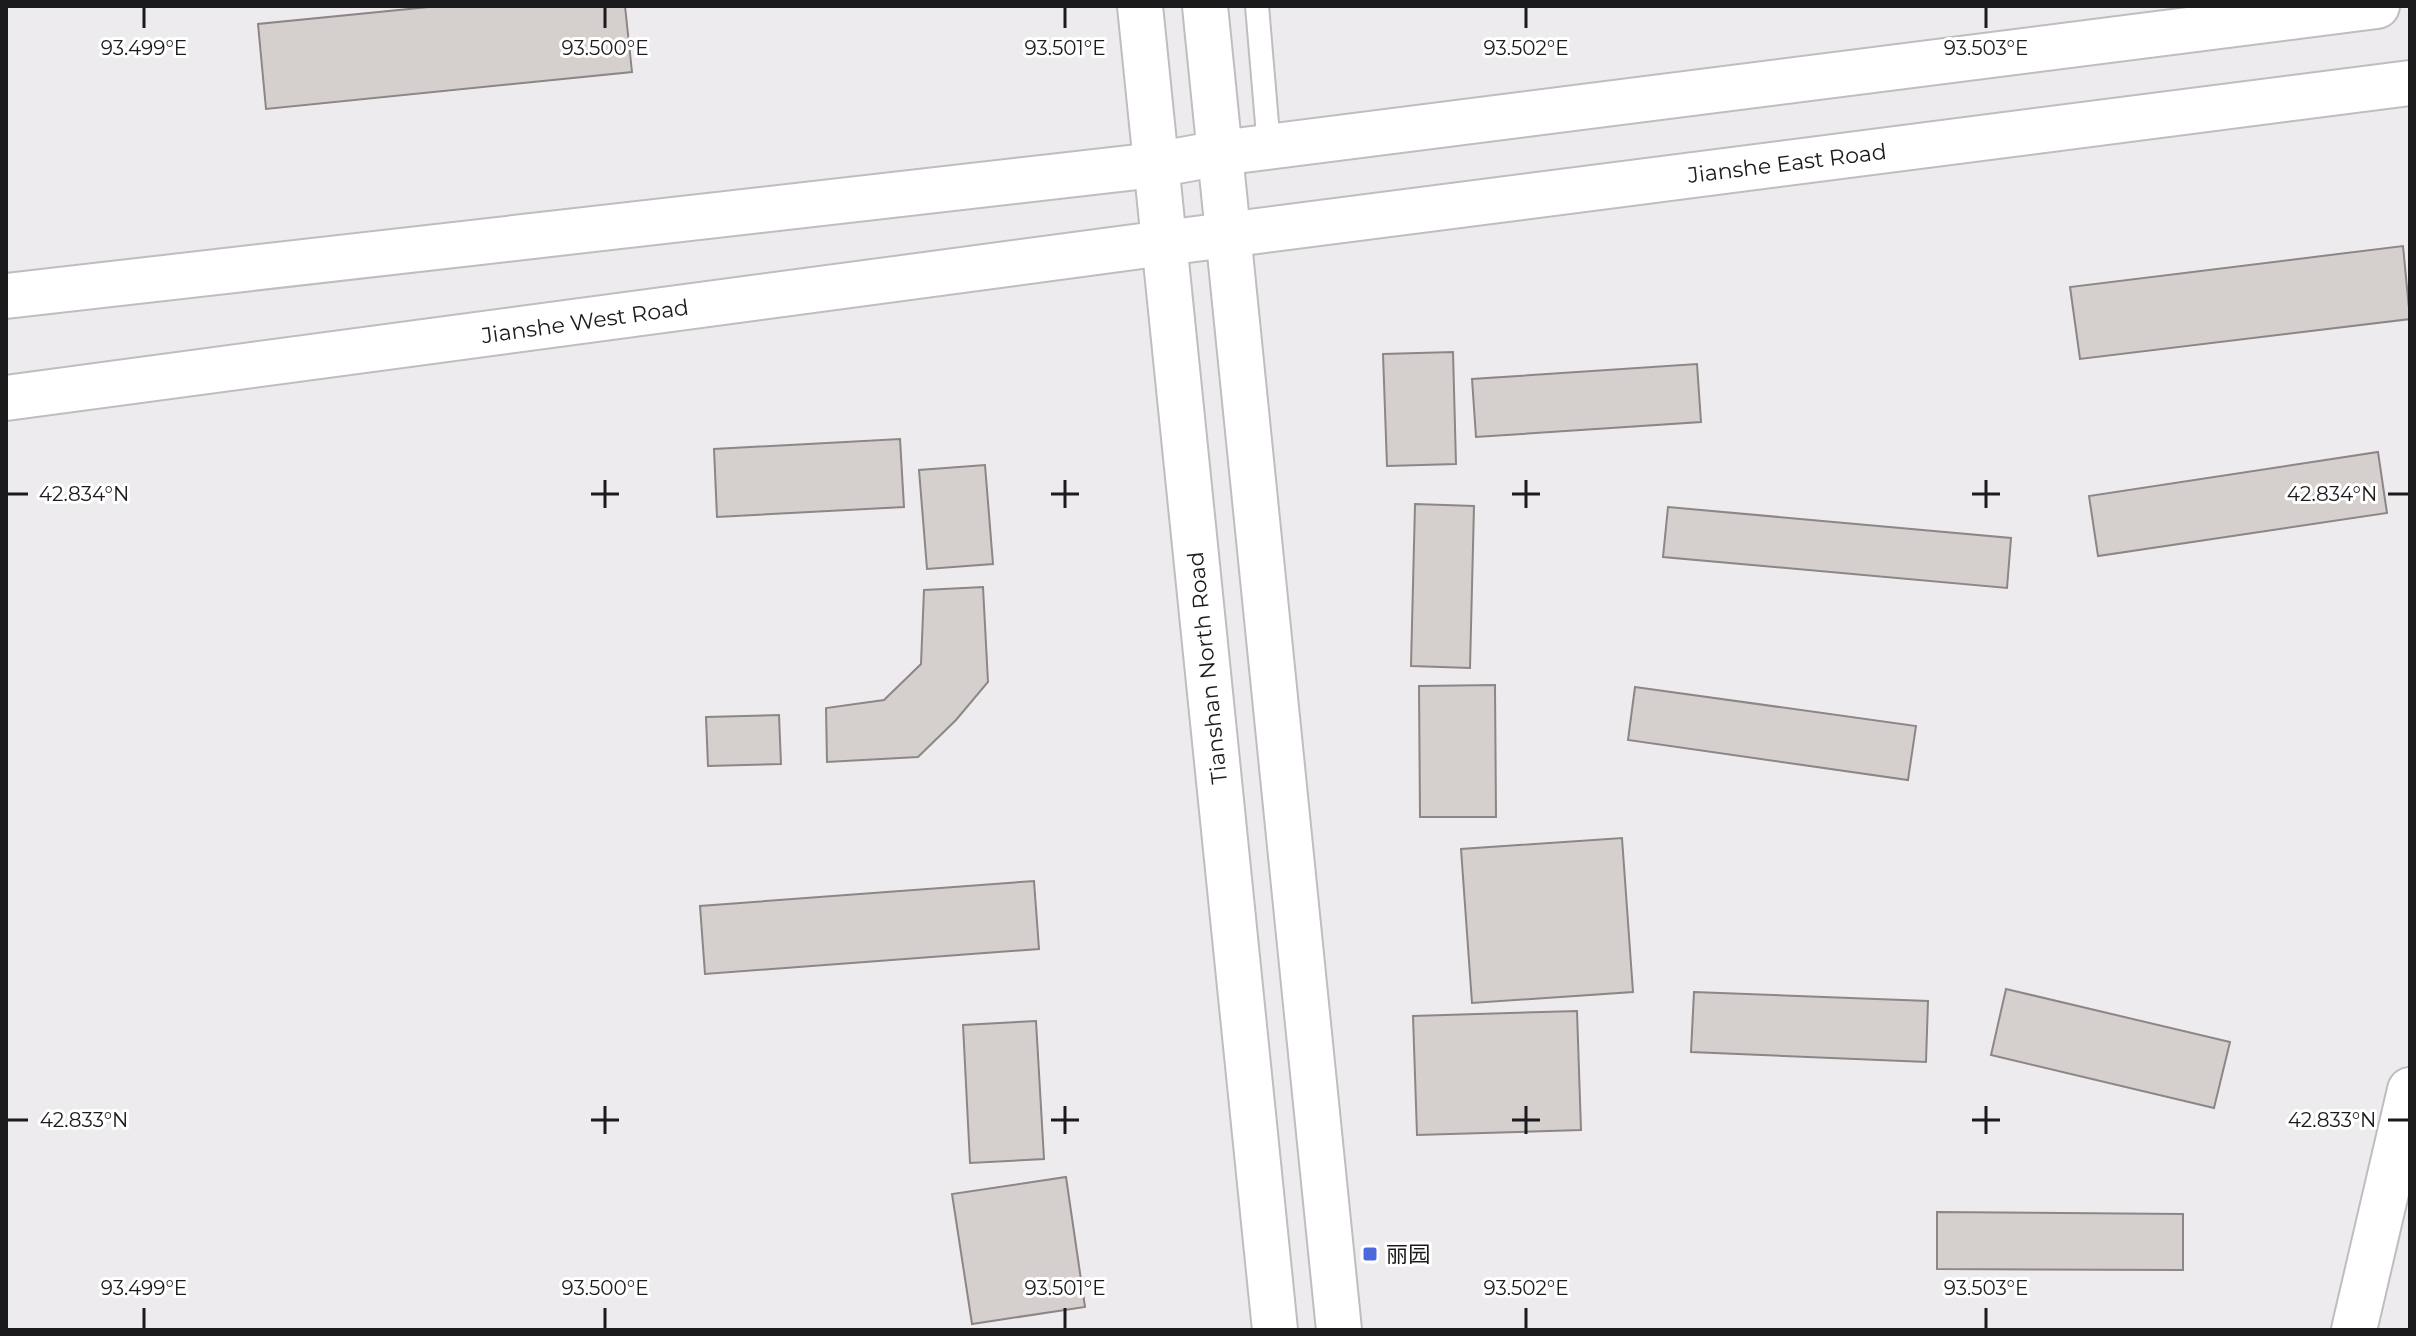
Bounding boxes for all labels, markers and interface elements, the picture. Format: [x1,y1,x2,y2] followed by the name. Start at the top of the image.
[101,36,187,60] text: 93.499°E
[561,36,649,60] text: 93.500°E
[1024,36,1106,60] text: 93.501°E
[1483,36,1569,60] text: 93.502°E
[1944,36,2028,60] text: 93.503°E
[1685,138,1888,189] street label: Jianshe East Road
[479,294,690,350] street label: Jianshe West Road
[39,482,129,506] text: 42.834°N
[2287,482,2377,506] text: 42.834°N
[1182,550,1233,785] street label: Tianshan North Road
[40,1108,128,1132] text: 42.833°N
[2288,1108,2376,1132] text: 42.833°N
[1386,1241,1430,1268] place label: 丽园
[1361,1245,1379,1263] marker: 丽园
[101,1276,187,1300] text: 93.499°E
[561,1276,649,1300] text: 93.500°E
[1024,1276,1106,1300] text: 93.501°E
[1483,1276,1569,1300] text: 93.502°E
[1944,1276,2028,1300] text: 93.503°E

